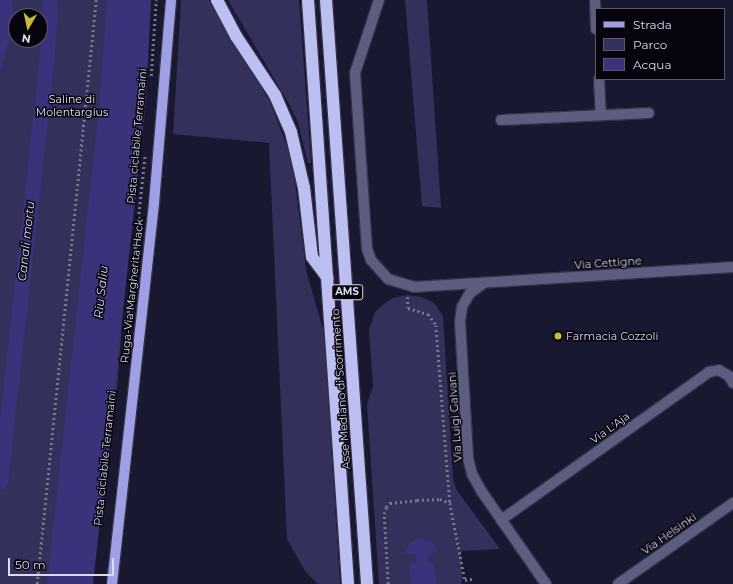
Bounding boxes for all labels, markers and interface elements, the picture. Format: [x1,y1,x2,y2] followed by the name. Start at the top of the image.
[8,8,48,48] north arrow
[595,8,725,80] legend
[633,17,672,32] text: Strada
[21,31,32,46] text: N
[633,37,667,52] text: Parco
[633,57,671,72] text: Acqua
[124,68,150,204] street label: Pista ciclabile Terramaini
[36,93,108,119] park label: Saline di Molentargius
[15,200,37,282] water label: Canali mortu
[118,218,146,364] street label: Ruga-Via Margherita Hack
[574,254,642,272] street label: Via Cettigne
[91,265,111,319] water label: Riu Saliu
[331,284,363,300] road number: AMS
[329,308,353,470] street label: Asse Mediano di Scorrimento
[566,329,658,343] place label: Farmacia Cozzoli
[553,331,563,341] marker: Farmacia Cozzoli
[445,371,465,463] street label: Via Luigi Galvani
[91,390,119,526] street label: Pista ciclabile Terramaini
[588,409,632,447] street label: Via L'Aja
[639,510,699,558] street label: Via Helsinki
[10,550,116,576] scale bar
[15,557,46,572] text: 50 m

